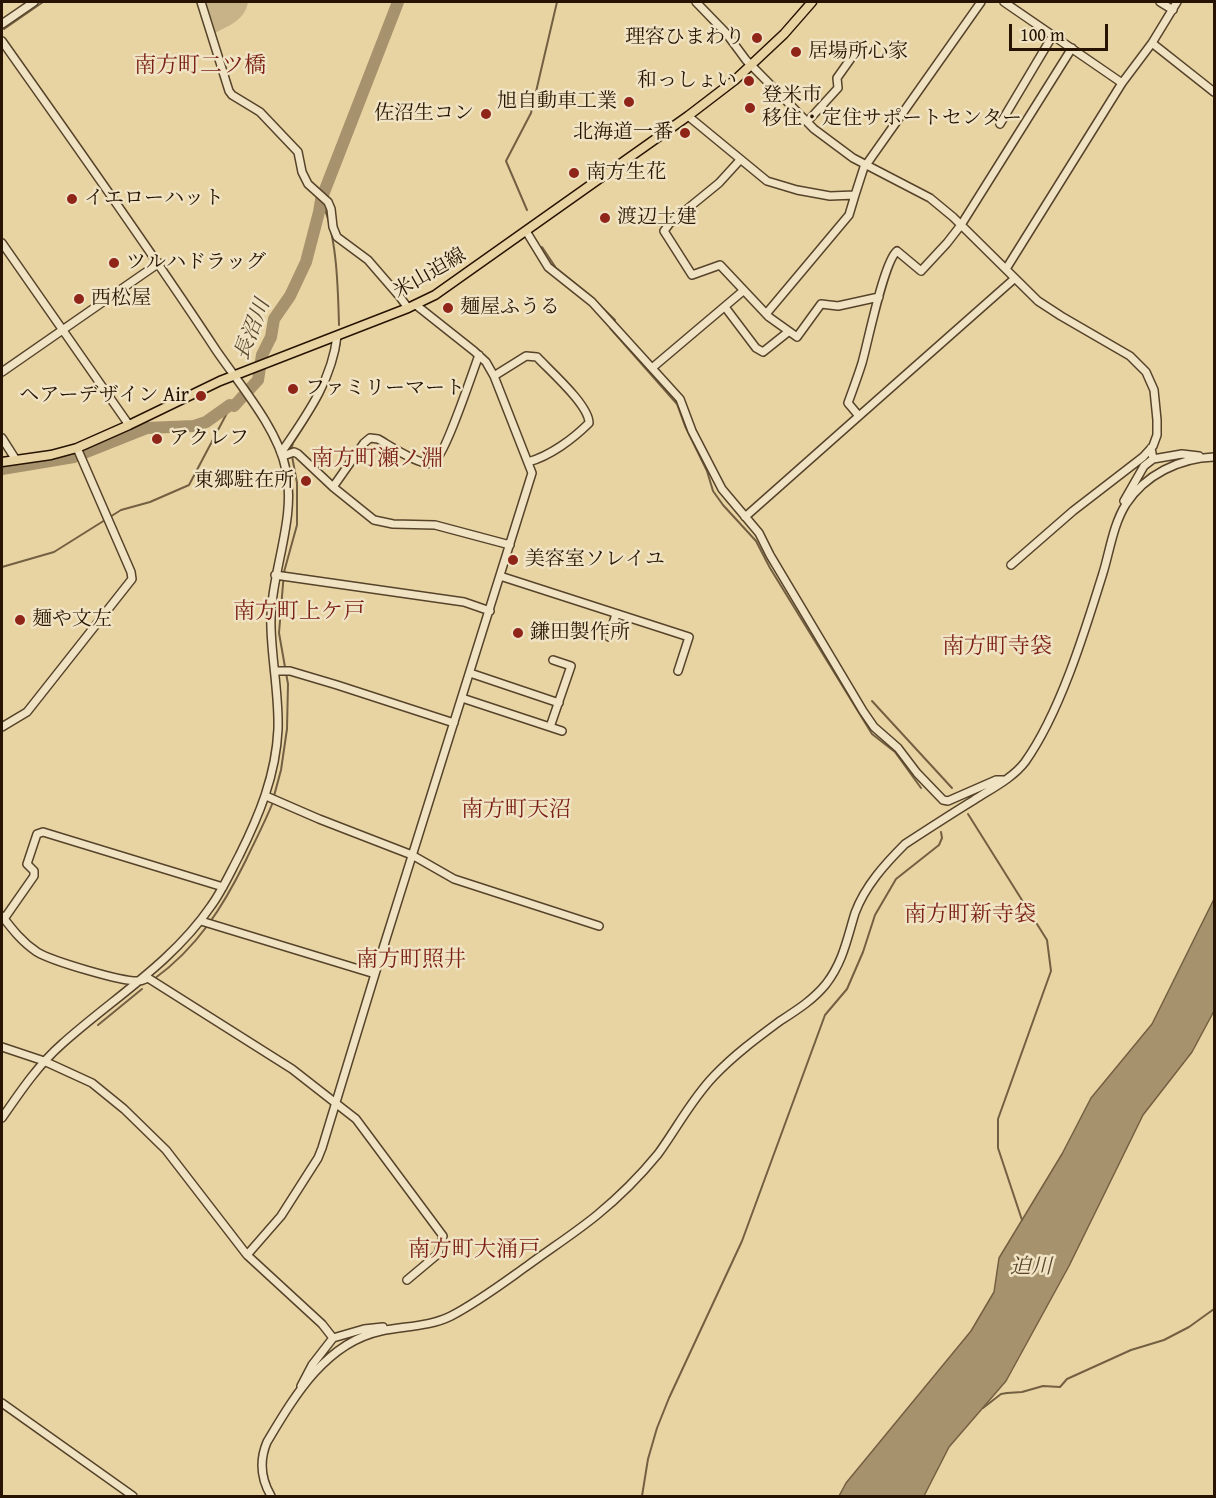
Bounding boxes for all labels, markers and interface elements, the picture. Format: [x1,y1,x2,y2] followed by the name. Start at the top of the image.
[1012,12,1111,50] scale bar
[1020,21,1065,48] text: 100 m
[625,26,745,50] place label: 理容ひまわり
[750,31,764,45] marker: 理容ひまわり
[808,40,908,64] place label: 居場所心家
[789,45,803,59] marker: 居場所心家
[134,53,266,79] district label: 南方町二ツ橋
[637,69,737,93] place label: 和っしょい
[742,74,756,88] marker: 和っしょい
[762,84,1022,131] place label: 登米市 移住・定住サポートセンター
[497,90,617,114] place label: 旭自動車工業
[622,95,636,109] marker: 旭自動車工業
[743,101,757,115] marker: 登米市 移住・定住サポートセンター
[374,102,474,126] place label: 佐沼生コン
[479,107,493,121] marker: 佐沼生コン
[573,121,673,145] place label: 北海道一番
[678,126,692,140] marker: 北海道一番
[586,161,666,185] place label: 南方生花
[567,166,581,180] marker: 南方生花
[84,187,224,211] place label: イエローハット
[65,192,79,206] marker: イエローハット
[617,206,697,230] place label: 渡辺土建
[598,211,612,225] marker: 渡辺土建
[389,244,471,304] street label: 米山迫線
[126,251,266,275] place label: ツルハドラッグ
[107,256,121,270] marker: ツルハドラッグ
[91,287,151,311] place label: 西松屋
[72,292,86,306] marker: 西松屋
[230,296,276,364] water label: 長沼川
[460,296,560,320] place label: 麺屋ふうる
[441,301,455,315] marker: 麺屋ふうる
[305,377,465,401] place label: ファミリーマート
[286,382,300,396] marker: ファミリーマート
[19,384,189,408] place label: ヘアーデザイン Air
[194,389,208,403] marker: ヘアーデザイン Air
[169,427,249,451] place label: アクレフ
[150,432,164,446] marker: アクレフ
[311,446,443,472] district label: 南方町瀬ノ淵
[194,469,294,493] place label: 東郷駐在所
[299,474,313,488] marker: 東郷駐在所
[525,548,665,572] place label: 美容室ソレイユ
[506,553,520,567] marker: 美容室ソレイユ
[233,599,365,625] district label: 南方町上ケ戸
[32,608,112,632] place label: 麺や文左
[13,613,27,627] marker: 麺や文左
[530,621,630,645] place label: 鎌田製作所
[511,626,525,640] marker: 鎌田製作所
[942,634,1052,660] district label: 南方町寺袋
[461,797,571,823] district label: 南方町天沼
[904,902,1036,928] district label: 南方町新寺袋
[356,947,466,973] district label: 南方町照井
[408,1237,540,1263] district label: 南方町大涌戸
[1010,1255,1052,1281] water label: 迫川

